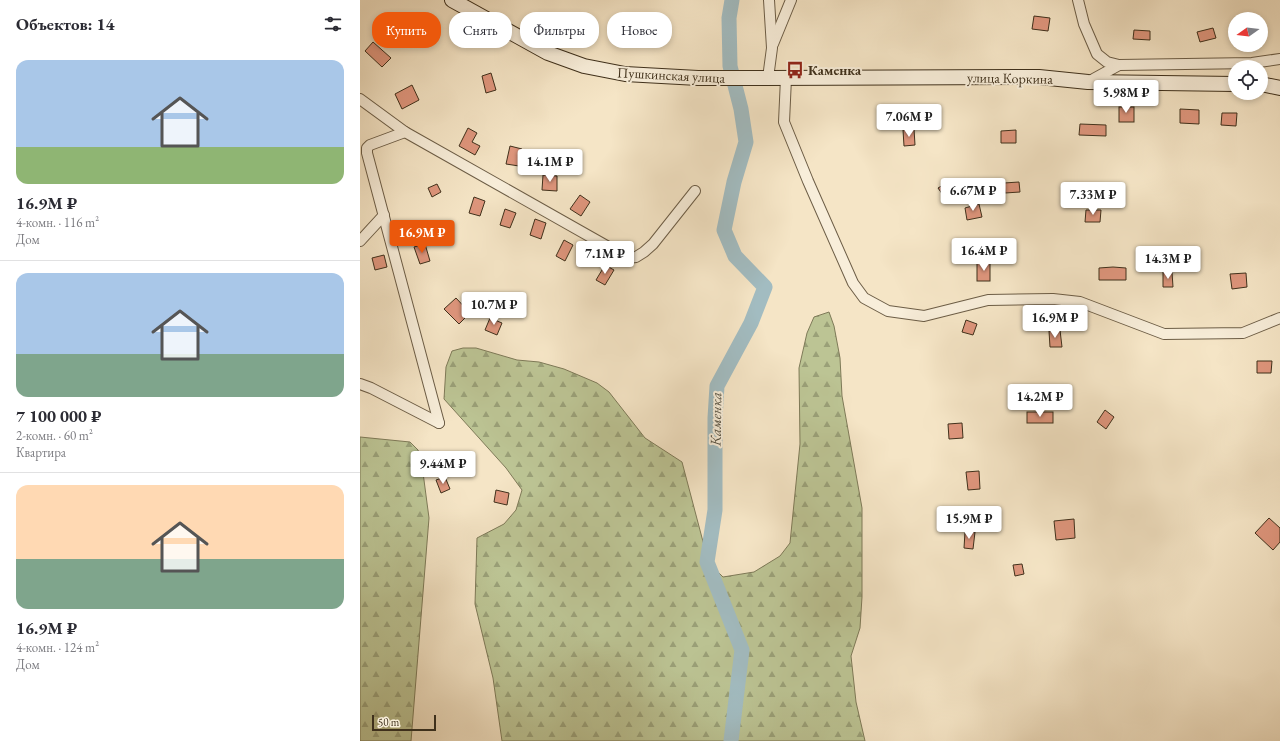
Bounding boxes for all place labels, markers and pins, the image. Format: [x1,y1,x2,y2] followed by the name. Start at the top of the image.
[785,60,805,80] bus stop icon: Каменка
[808,61,862,79] place label: Каменка
[1089,80,1163,114] pin: 5.98M ₽
[872,104,946,138] pin: 7.06M ₽
[513,149,587,183] pin: 14.1M ₽
[936,178,1010,212] pin: 6.67M ₽
[1056,182,1130,216] pin: 7.33M ₽
[385,220,459,254] pin: 16.9M ₽
[947,238,1021,272] pin: 16.4M ₽
[572,241,638,275] pin: 7.1M ₽
[1131,246,1205,280] pin: 14.3M ₽
[457,292,531,326] pin: 10.7M ₽
[1018,305,1092,339] pin: 16.9M ₽
[1003,384,1077,418] pin: 14.2M ₽
[406,451,480,485] pin: 9.44M ₽
[932,506,1006,540] pin: 15.9M ₽

